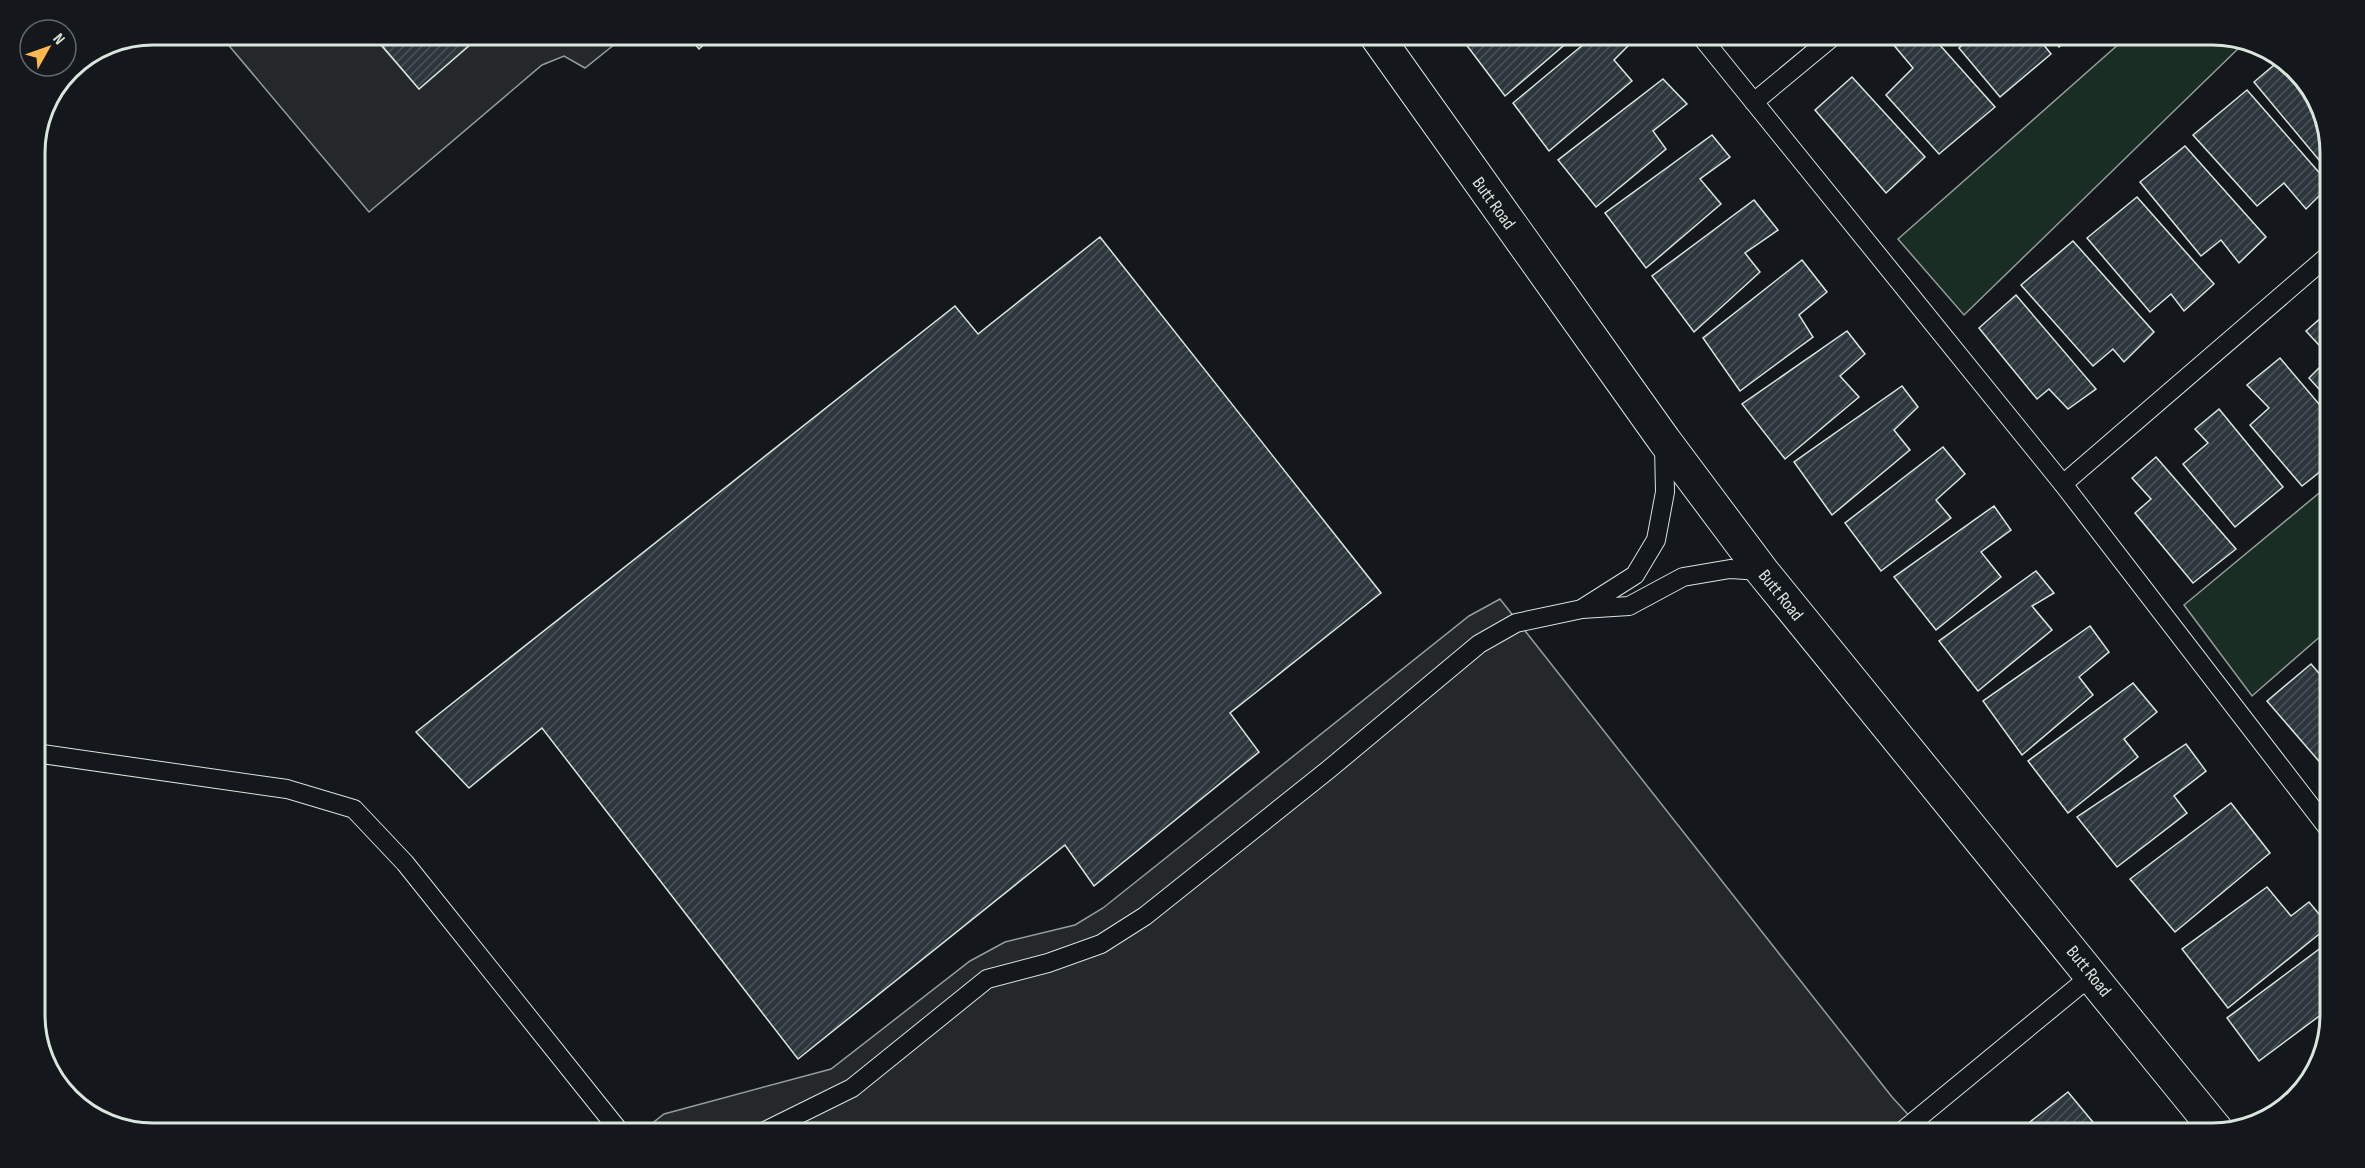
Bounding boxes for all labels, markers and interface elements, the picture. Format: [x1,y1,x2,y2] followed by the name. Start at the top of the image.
[18,18,78,78] north arrow
[48,30,68,49] text: N
[1468,173,1520,233] street label: Butt Road
[1754,566,1807,625] street label: Butt Road
[2062,942,2115,1001] street label: Butt Road

